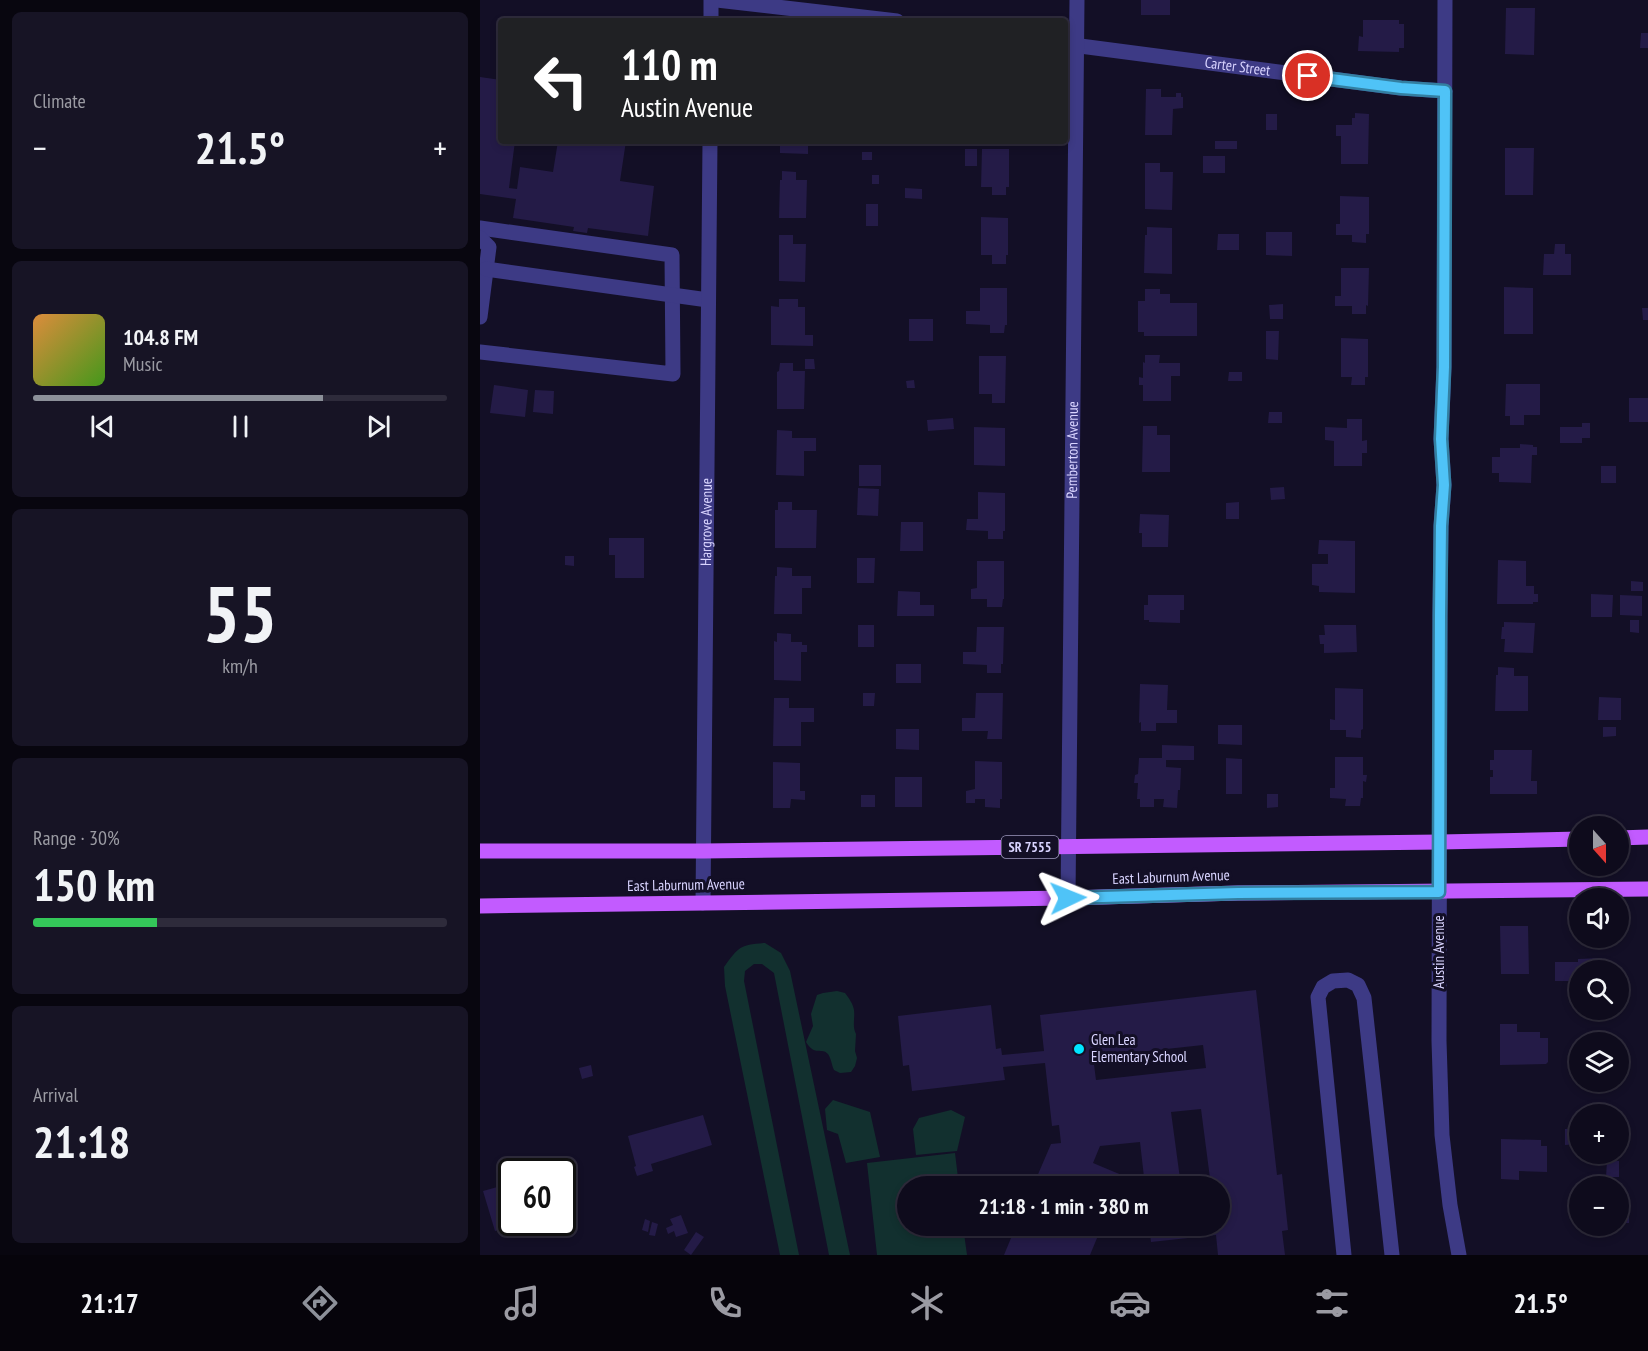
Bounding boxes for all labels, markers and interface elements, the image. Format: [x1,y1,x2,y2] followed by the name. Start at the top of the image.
[621,37,718,92] text: 110 m
[522,42,600,120] icon: left
[1282,50,1333,101] pin
[1204,52,1271,80] street label: Carter Street
[1291,59,1324,92] icon: arrive
[33,88,86,114] text: Climate
[621,90,753,124] text: Austin Avenue
[195,118,285,176] text: 21.5°
[33,126,47,169] text: −
[433,126,447,169] text: +
[123,323,198,351] text: 104.8 FM
[123,351,163,377] text: Music
[1062,401,1082,499] street label: Pemberton Avenue
[86,410,119,443] icon: previous
[224,410,257,443] icon: pause
[362,410,395,443] icon: next
[696,478,716,566] street label: Hargrove Avenue
[203,563,277,664] text: 55
[222,653,258,679] text: km/h
[1569,816,1629,876] north arrow
[1569,816,1629,1236] map controls
[33,825,120,851] text: Range · 30%
[1002,836,1058,858] road number: SR 7555
[33,855,155,913] text: 150 km
[1112,865,1230,888] street label: East Laburnum Avenue
[1036,866,1100,930] position arrow
[627,874,745,895] street label: East Laburnum Avenue
[1569,888,1629,948] button: sound
[1429,915,1448,989] street label: Austin Avenue
[1569,960,1629,1020] button: search
[1091,1030,1188,1066] place label: Glen Lea Elementary School
[1569,1032,1629,1092] button: layers
[1072,1042,1086,1056] marker: Glen Lea Elementary School
[33,1082,78,1108] text: Arrival
[1569,1104,1629,1164] button: +
[33,1112,130,1170] text: 21:18
[498,1158,576,1236] speed limit sign: 60
[1569,1176,1629,1236] button: −
[978,1192,1149,1220] text: 21:18 · 1 min · 380 m
[299,1282,341,1324] icon: directions
[501,1282,543,1324] icon: music
[704,1282,746,1324] icon: phone
[906,1282,948,1324] icon: climate
[1109,1282,1151,1324] icon: car
[1311,1282,1353,1324] icon: filters
[80,1286,139,1320] text: 21:17
[1513,1286,1568,1320] text: 21.5°

